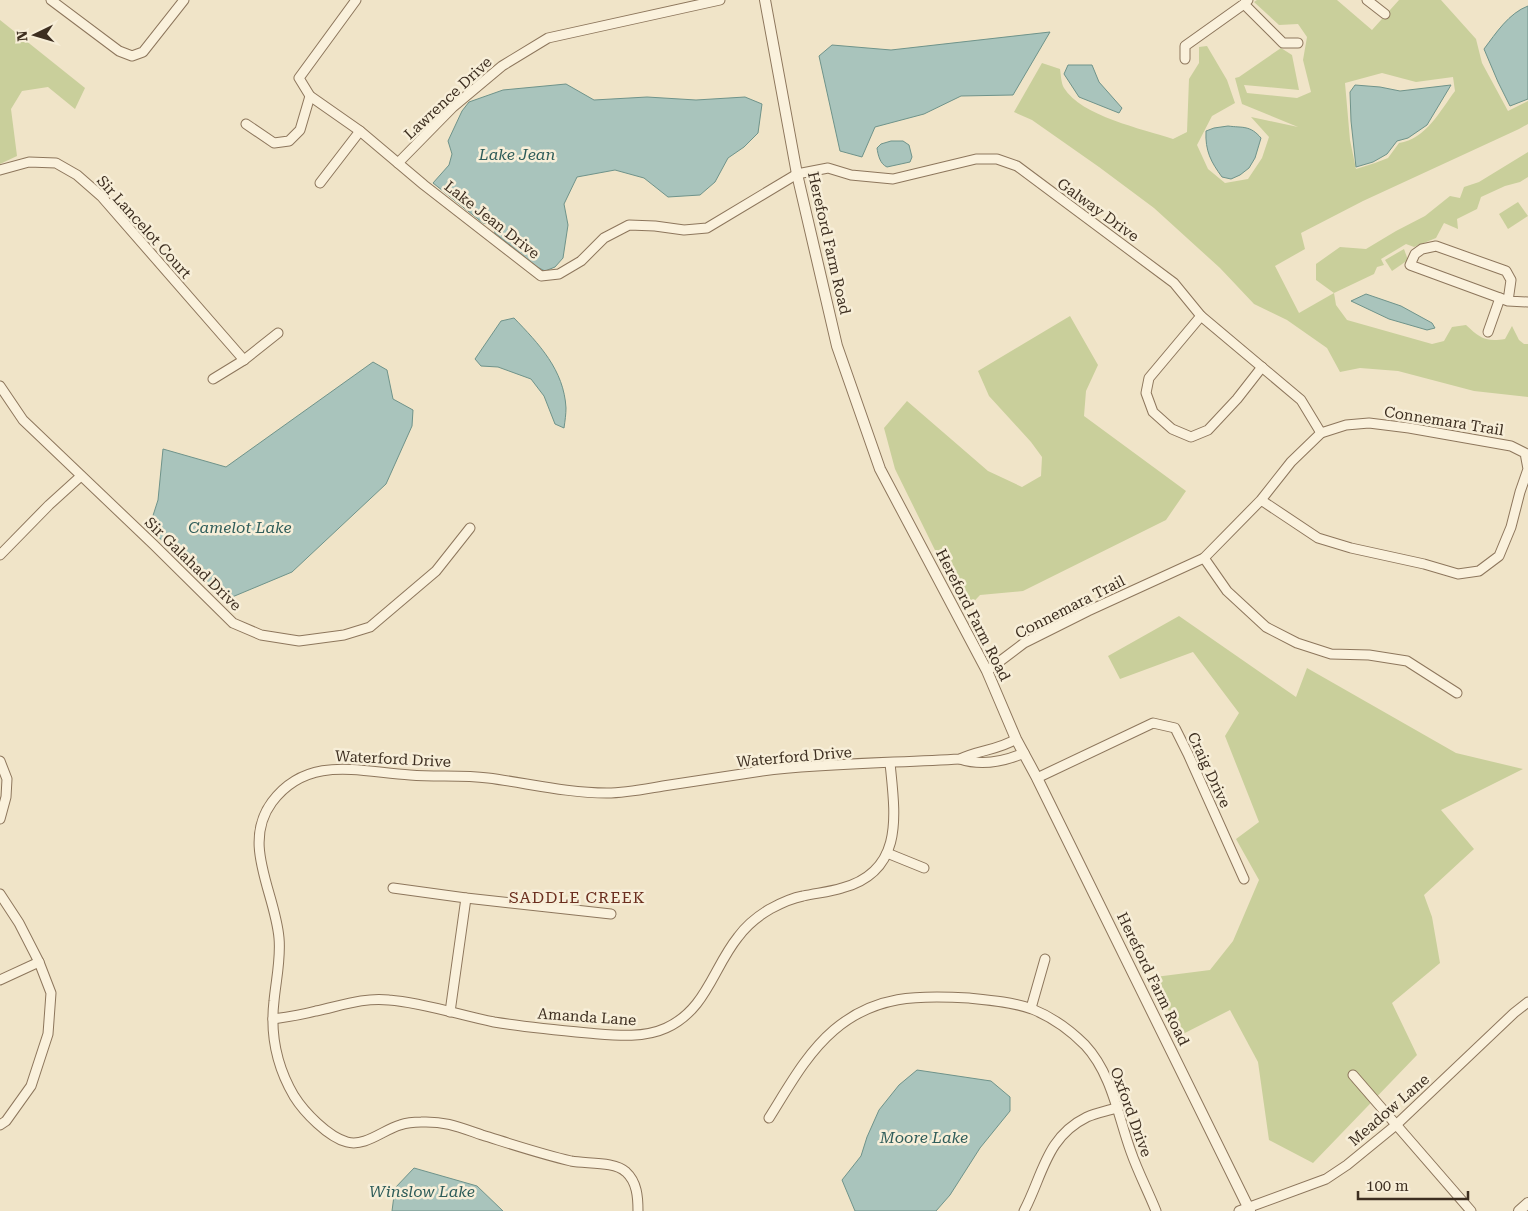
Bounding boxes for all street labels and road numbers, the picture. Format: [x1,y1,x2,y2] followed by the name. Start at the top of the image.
[400,53,496,143] street label: Lawrence Drive
[804,170,854,317] street label: Hereford Farm Road
[93,172,195,283] street label: Sir Lancelot Court
[1054,174,1142,246] street label: Galway Drive
[441,177,543,263] street label: Lake Jean Drive
[1383,403,1505,439] street label: Connemara Trail
[141,513,245,615] street label: Sir Galahad Drive
[932,546,1014,684] street label: Hereford Farm Road
[1012,571,1128,642] street label: Connemara Trail
[1184,729,1234,811] street label: Craig Drive
[735,743,853,771] street label: Waterford Drive
[335,747,451,771] street label: Waterford Drive
[1113,909,1193,1049] street label: Hereford Farm Road
[537,1005,637,1029] street label: Amanda Lane
[1106,1065,1156,1159] street label: Oxford Drive
[1345,1070,1433,1150] street label: Meadow Lane

